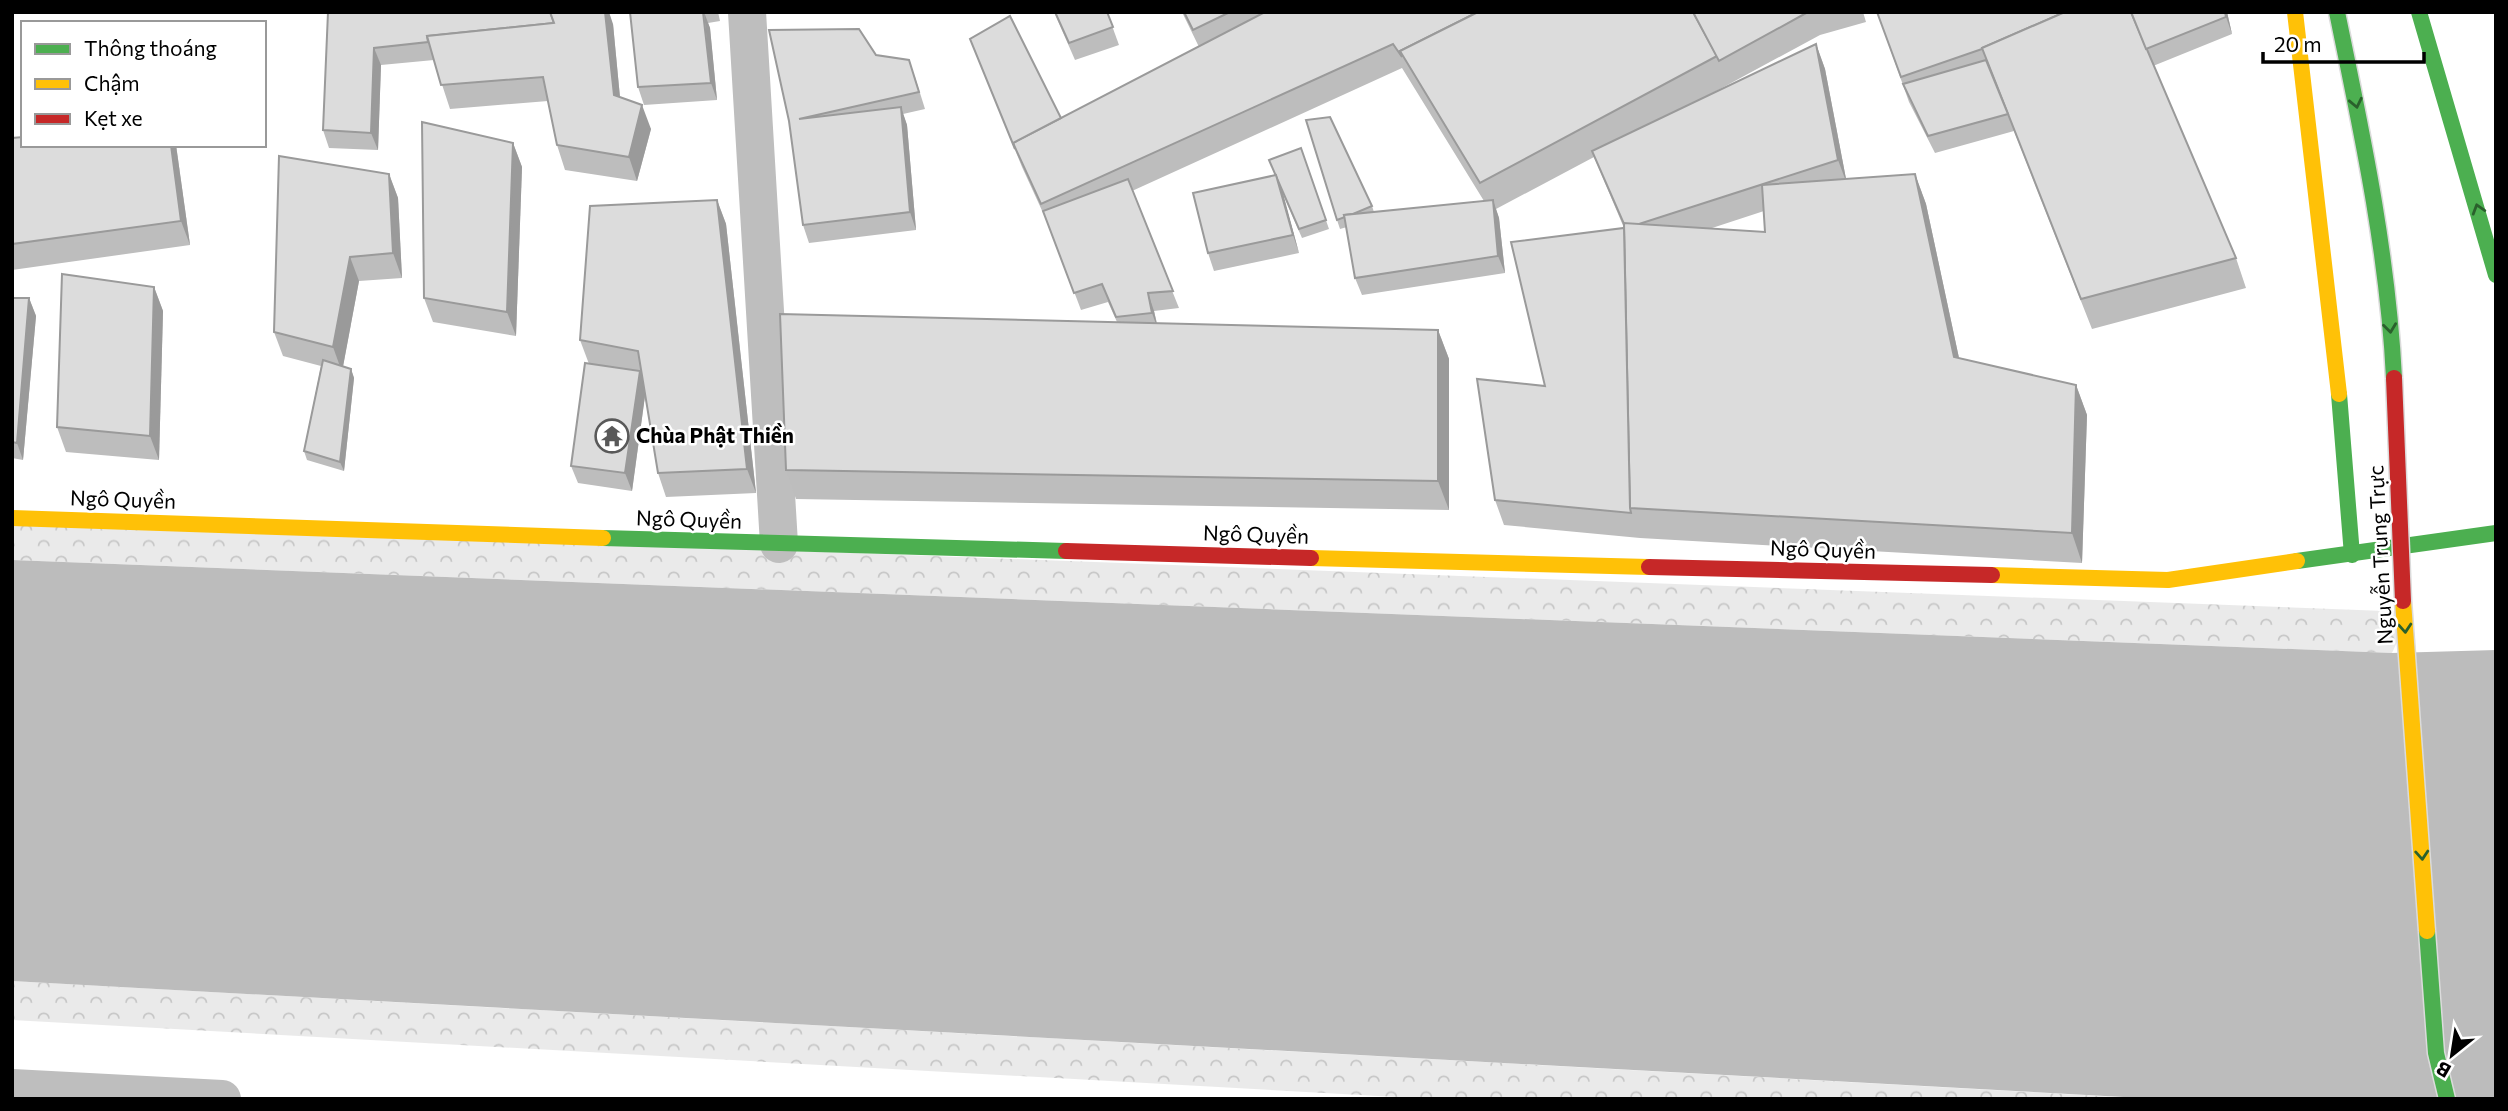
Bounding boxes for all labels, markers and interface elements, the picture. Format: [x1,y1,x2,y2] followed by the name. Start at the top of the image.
[21,21,266,147] legend
[2263,21,2424,65] scale bar
[2274,31,2322,56] text: 20 m
[84,35,217,60] text: Thông thoáng
[84,70,140,95] text: Chậm
[2347,97,2362,109] one-way arrow
[84,105,143,130] text: Kẹt xe
[2472,203,2487,215] one-way arrow
[2383,322,2398,334] one-way arrow
[593,417,631,455] temple icon: Chùa Phật Thiền
[636,422,794,448] place label: Chùa Phật Thiền
[2361,465,2397,645] street label: Nguyễn Trung Trực
[70,484,176,513] street label: Ngô Quyền
[636,504,742,533] street label: Ngô Quyền
[1203,519,1309,548] street label: Ngô Quyền
[1770,534,1876,563] street label: Ngô Quyền
[2397,623,2412,634] one-way arrow
[2414,850,2429,861] one-way arrow
[2417,1020,2487,1090] north arrow
[2432,1057,2454,1083] text: B

